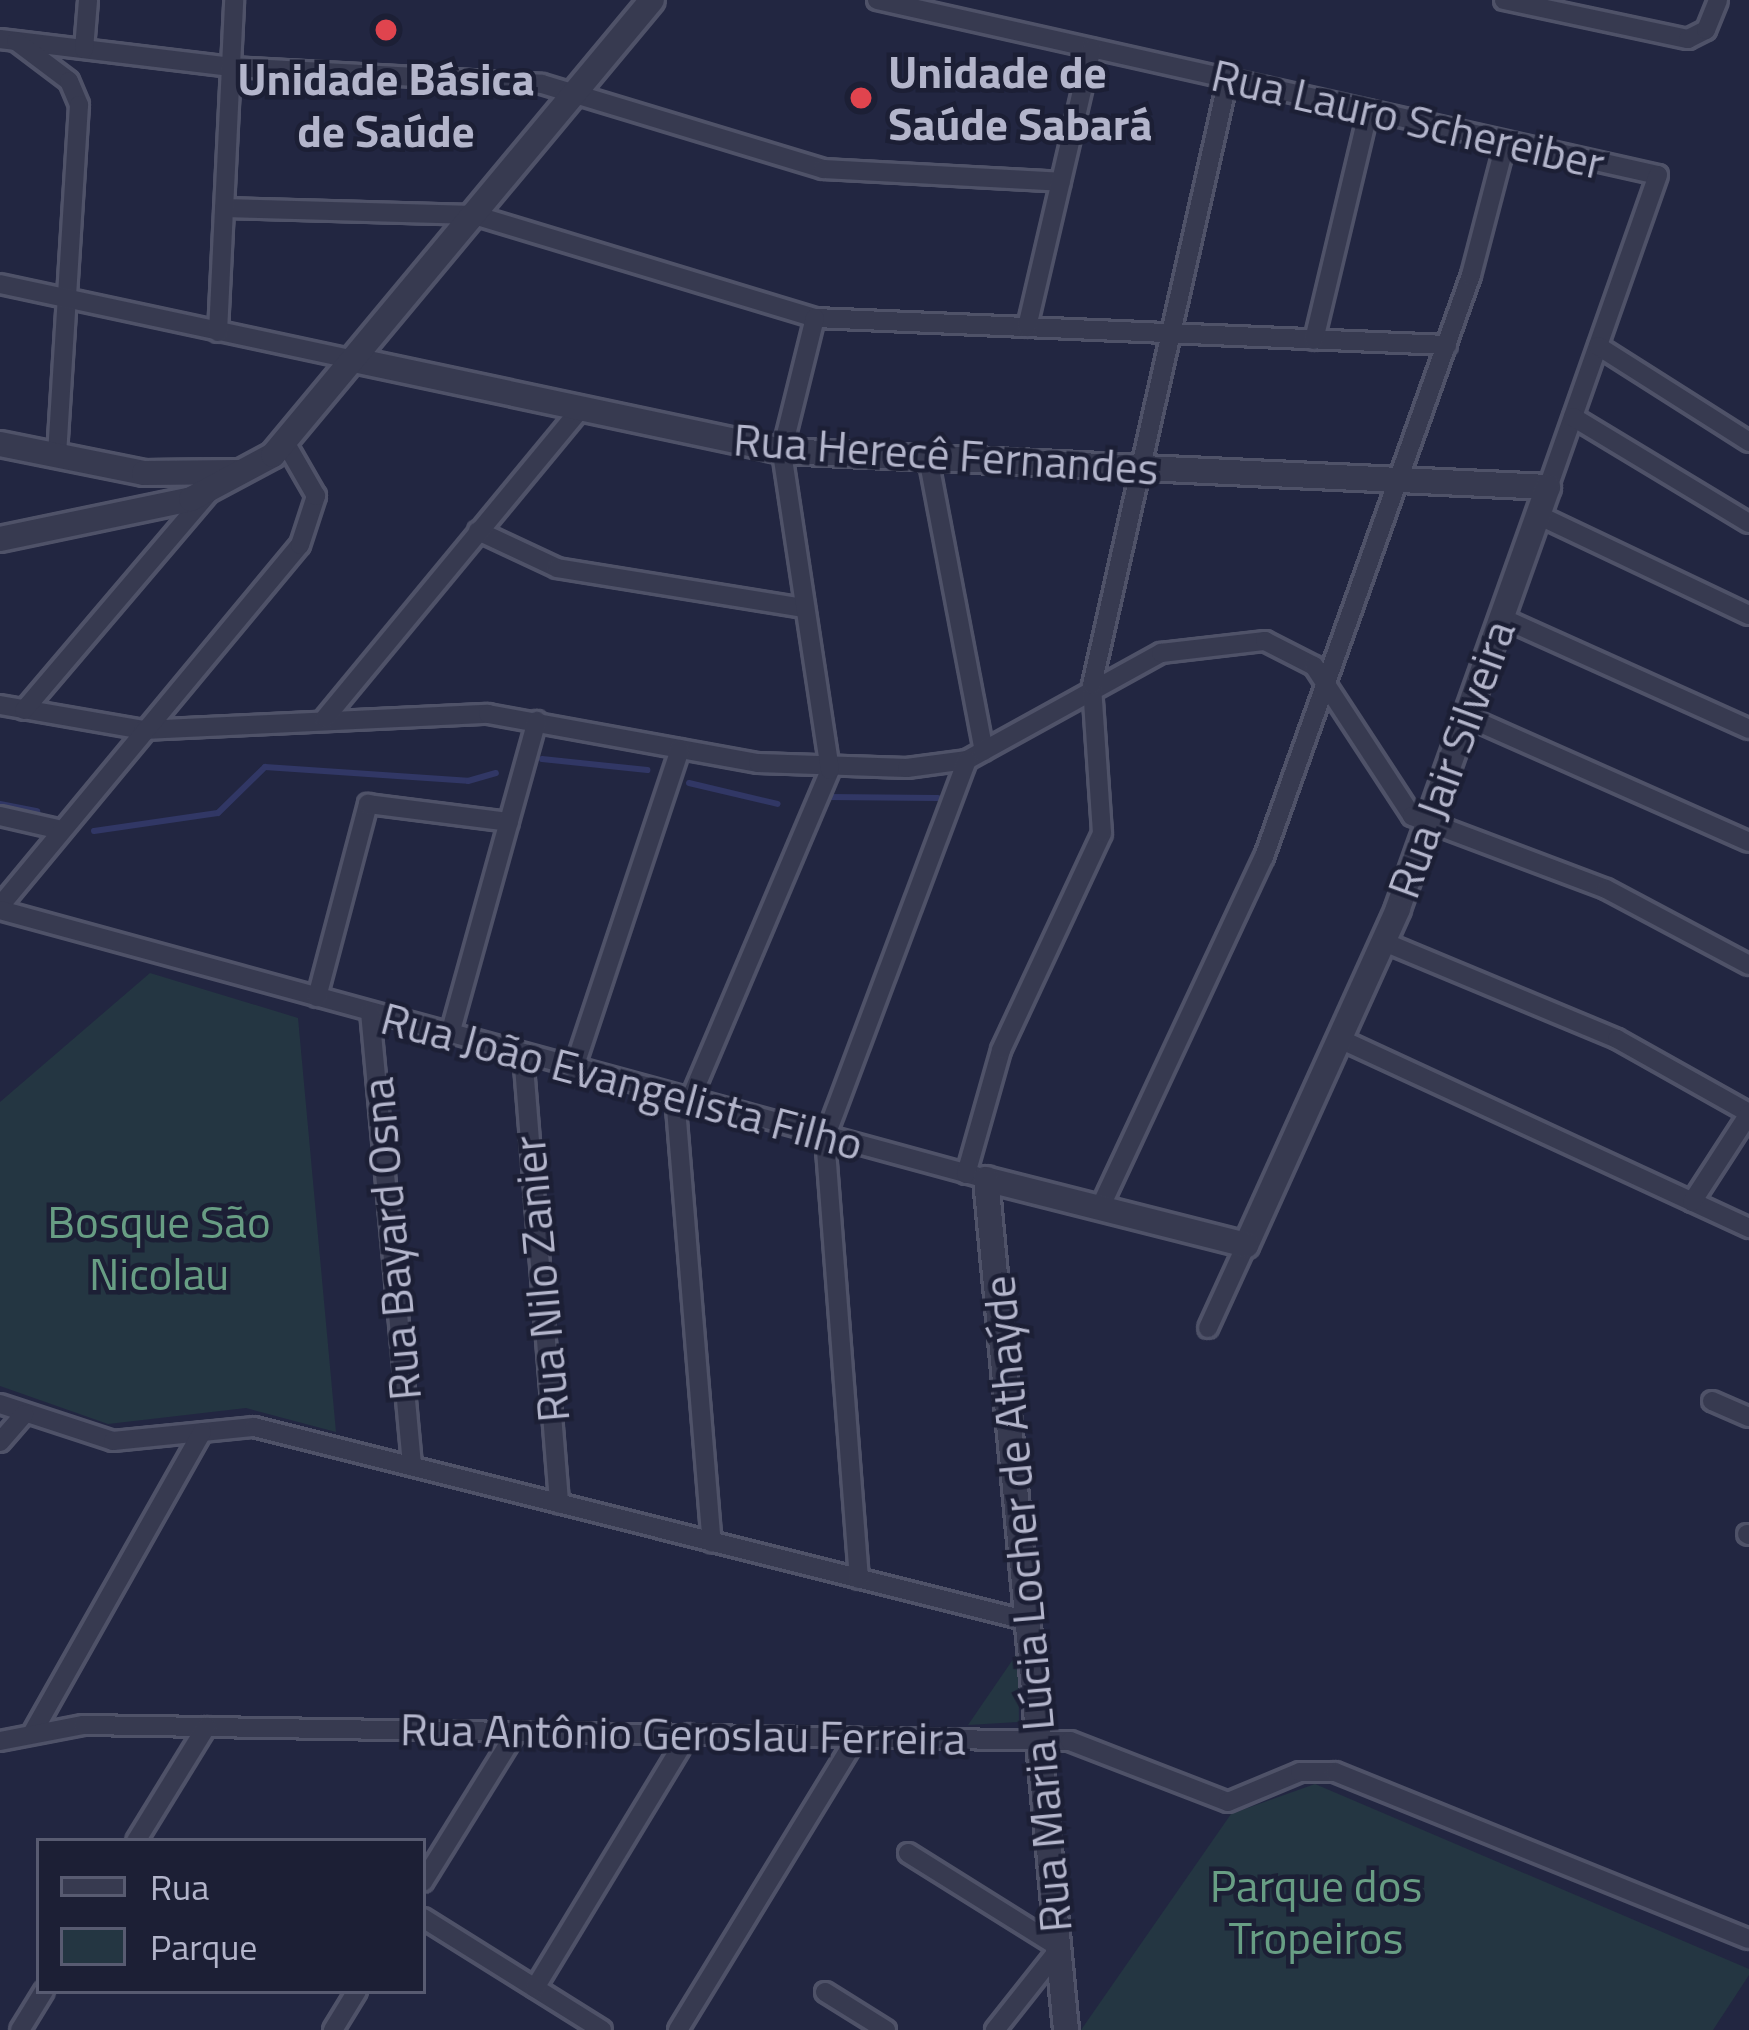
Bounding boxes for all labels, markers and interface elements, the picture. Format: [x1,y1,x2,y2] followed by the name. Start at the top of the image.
[370,14,402,46] marker: Unidade Básica de Saúde
[888,45,1153,151] place label: Unidade de Saúde Sabará
[1206,48,1610,190] street label: Rua Lauro Schereiber
[237,52,535,158] place label: Unidade Básica de Saúde
[845,82,877,114] marker: Unidade de Saúde Sabará
[732,412,1160,496] street label: Rua Herecê Fernandes
[1376,613,1526,905] street label: Rua Jair Silveira
[375,991,869,1171] street label: Rua João Evangelista Filho
[350,1075,432,1403] street label: Rua Bayard Osna
[502,1134,580,1424] street label: Rua Nilo Zanier
[47,1195,271,1301] park label: Bosque São Nicolau
[971,1273,1083,1935] street label: Rua Maria Lúcia Locher de Athaýde
[400,1702,966,1766] street label: Rua Antônio Geroslau Ferreira
[36,1838,426,1994] legend
[150,1859,209,1914] text: Rua
[1210,1859,1422,1965] park label: Parque dos Tropeiros
[150,1919,257,1974] text: Parque

